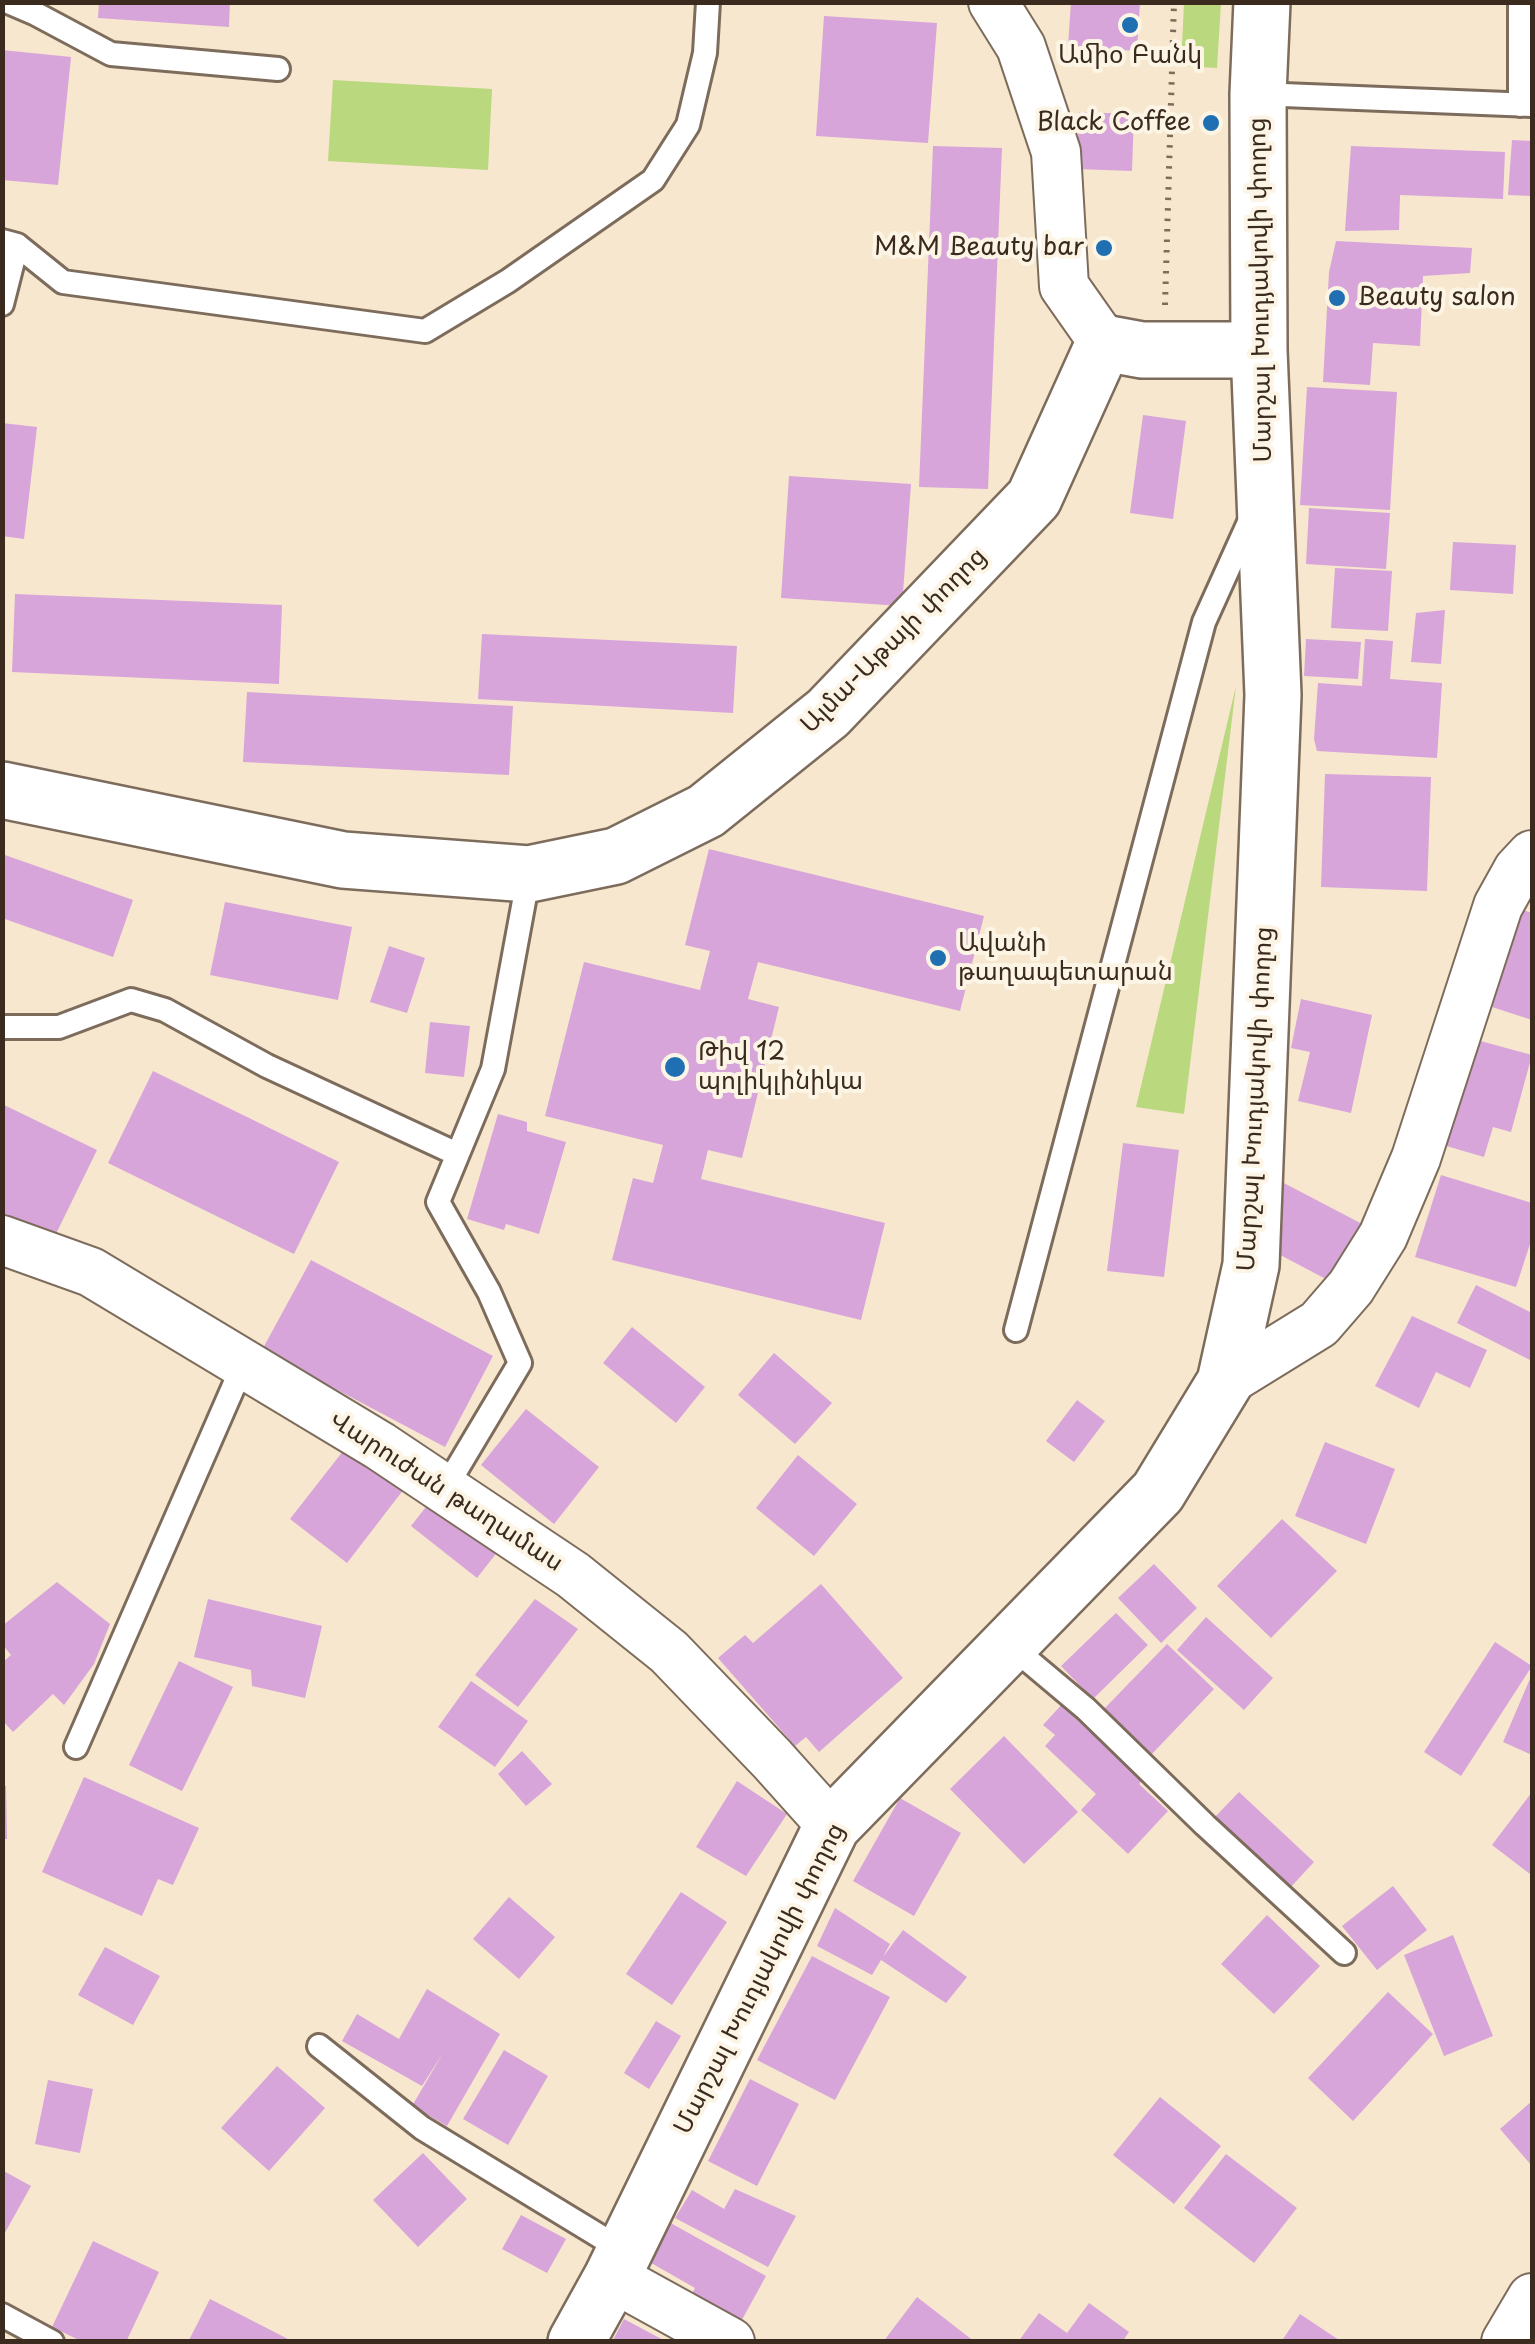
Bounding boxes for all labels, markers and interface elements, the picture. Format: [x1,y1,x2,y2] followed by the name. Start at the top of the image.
[1119,14,1141,36] marker: Ամիօ Բանկ
[1058,41,1202,71] place label: Ամիօ Բանկ
[1036,108,1191,138] place label: Black Coffee
[1200,112,1222,134] marker: Black Coffee
[1243,117,1279,463] street label: Մարշալ Խուդյակովի փողոց
[874,233,1084,263] place label: M&M Beauty bar
[1093,237,1115,259] marker: M&M Beauty bar
[1357,283,1516,313] place label: Beauty salon
[1326,287,1348,309] marker: Beauty salon
[795,542,993,740] street label: Ալմա-Աթայի փողոց
[1232,926,1280,1272] street label: Մարշալ Խուդյակովի փողոց
[958,929,1173,988] place label: Ավանի թաղապետարան
[927,947,949,969] marker: Ավանի թաղապետարան
[698,1038,863,1097] place label: Թիվ 12 պոլիկլինիկա
[662,1054,688,1080] marker: Թիվ 12 պոլիկլինիկա
[324,1405,568,1579] street label: Վարուժան թաղամաս
[668,1818,852,2140] street label: Մարշալ Խուդյակովի փողոց

